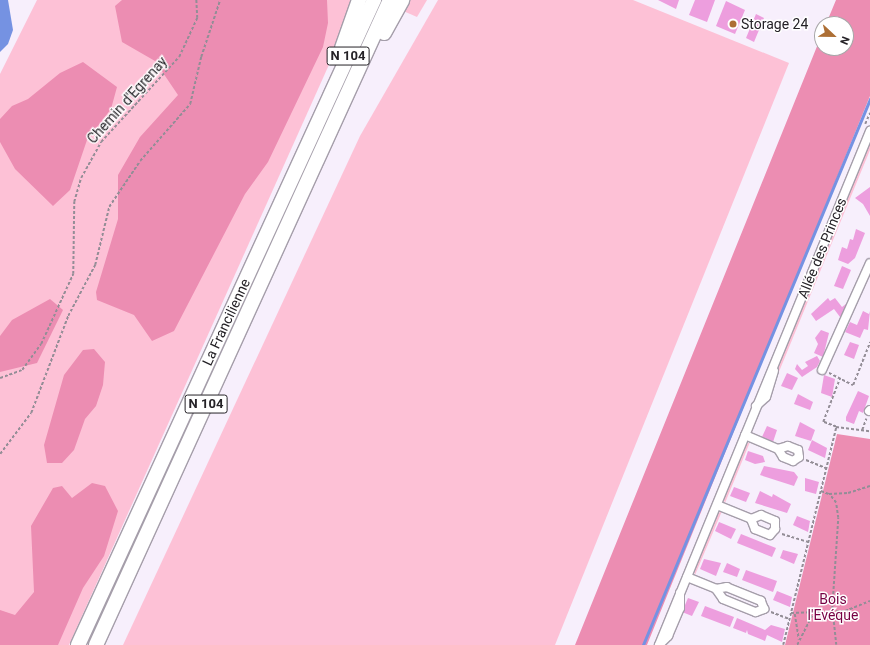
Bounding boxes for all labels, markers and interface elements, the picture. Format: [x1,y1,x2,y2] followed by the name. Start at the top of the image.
[741,16,808,32] place label: Storage 24
[814,16,854,56] north arrow
[728,19,738,29] marker: Storage 24
[837,34,852,46] text: N
[326,45,370,67] road number: N 104
[84,53,170,147] street label: Chemin d'Egrenay
[794,195,850,301] street label: Allée des Princes
[199,276,253,368] street label: La Francilienne
[184,393,228,415] road number: N 104
[808,591,858,624] park label: Bois l'Evéque

